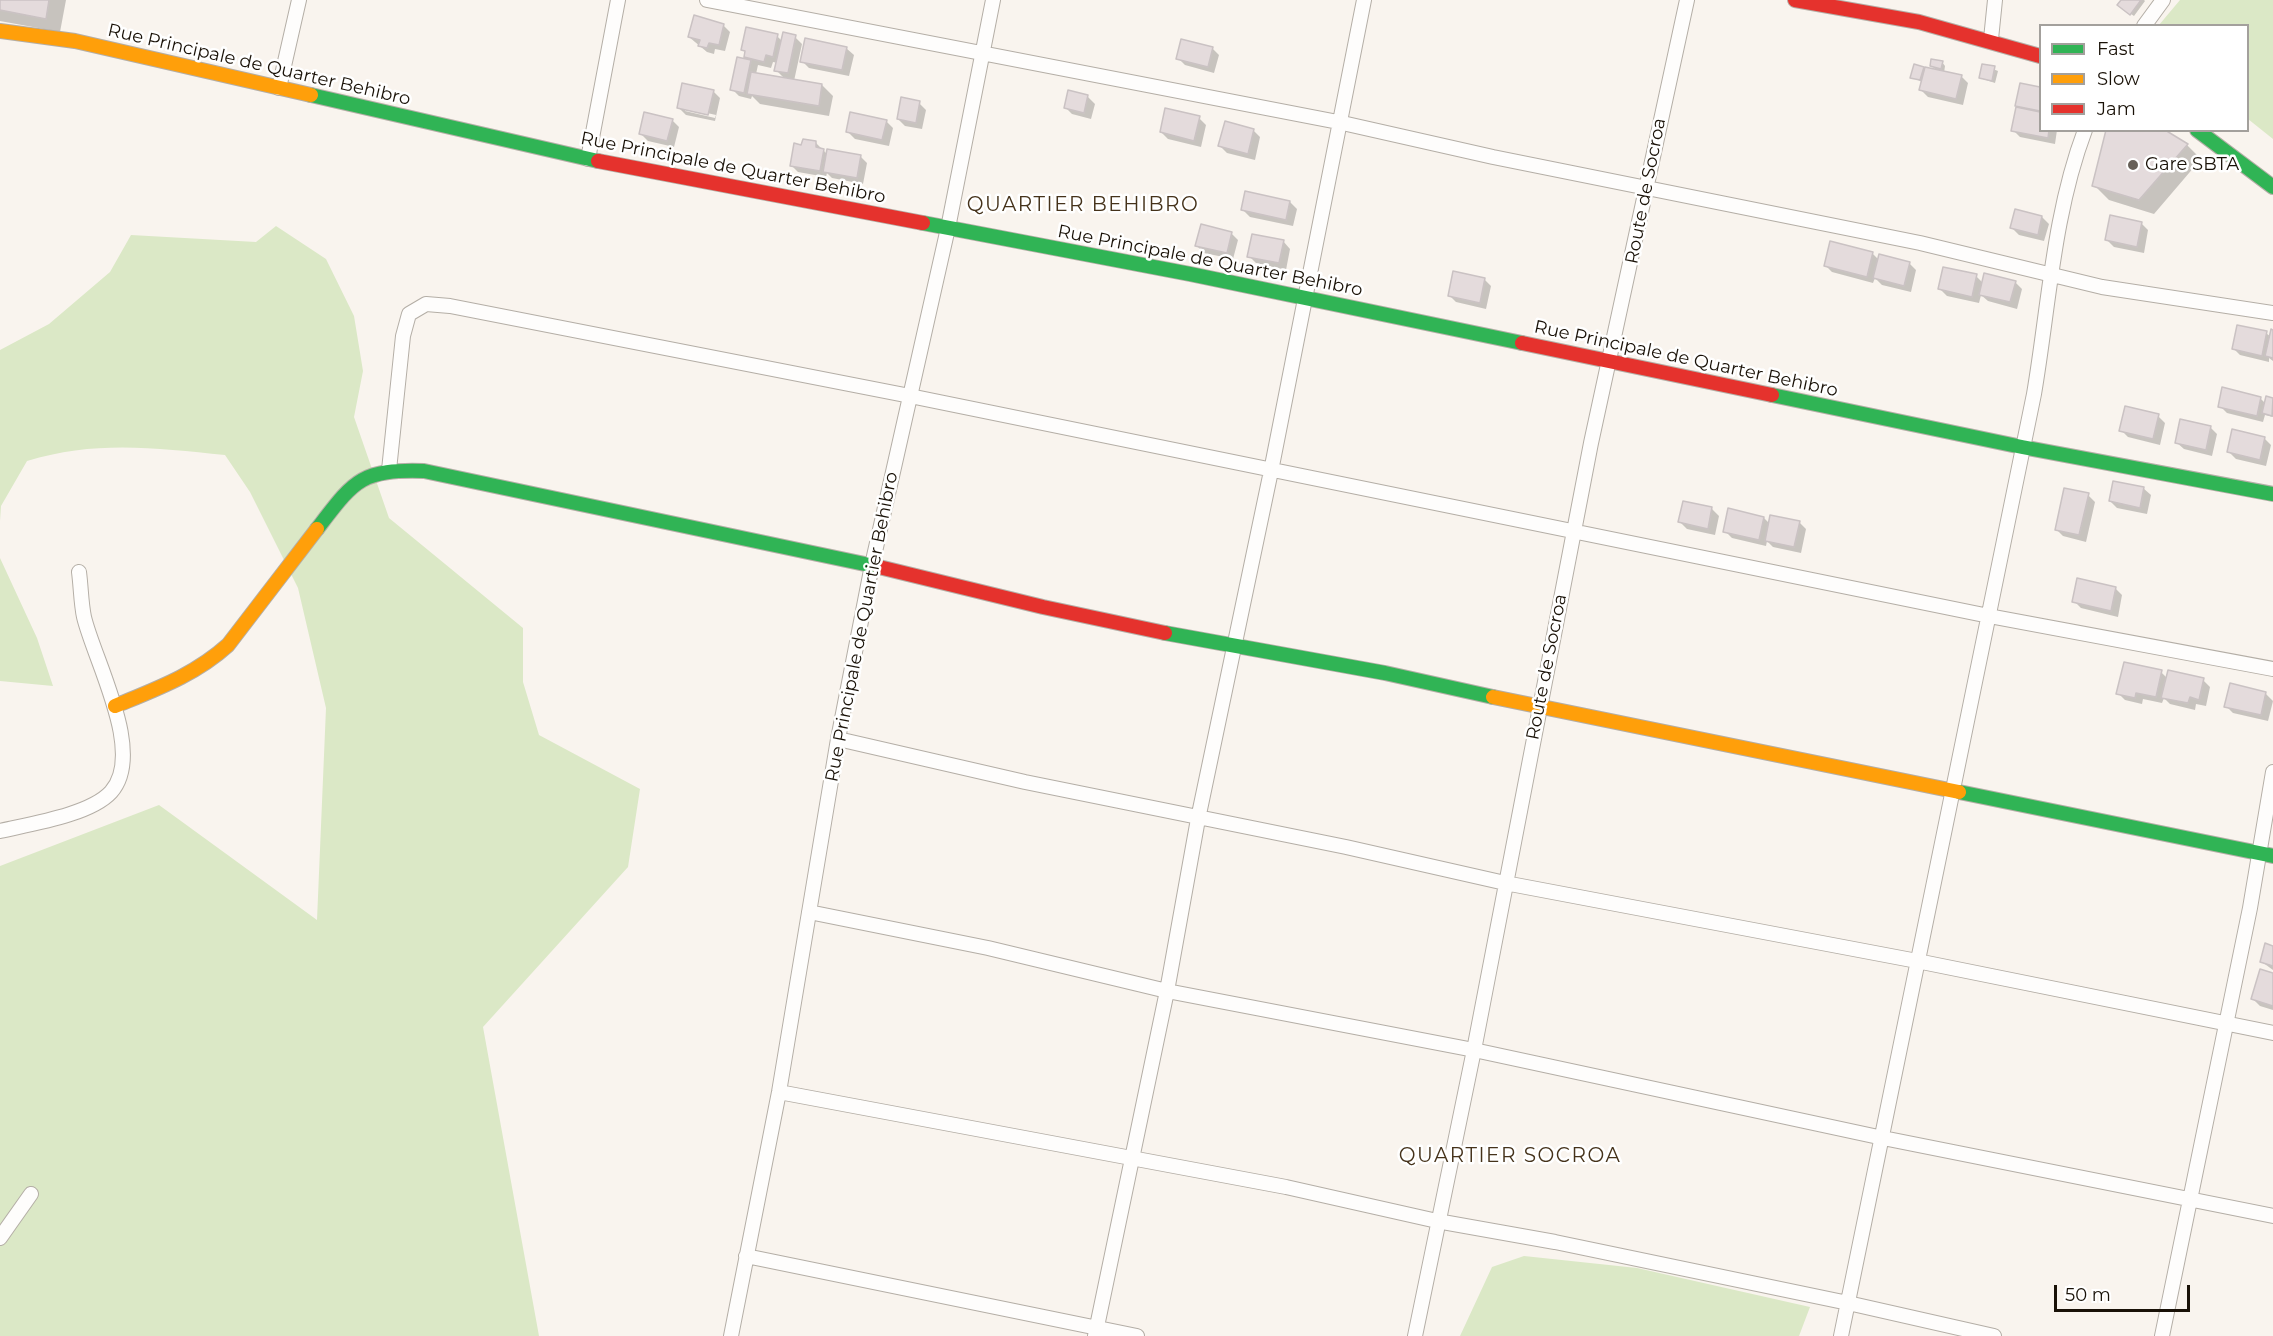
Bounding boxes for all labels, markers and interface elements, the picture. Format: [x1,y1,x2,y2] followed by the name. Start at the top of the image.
[105,20,413,110] street label: Rue Principale de Quarter Behibro
[2039,24,2249,132] legend
[2097,38,2135,60] text: Fast
[2097,68,2140,90] text: Slow
[2097,98,2136,120] text: Jam
[1621,116,1671,266] street label: Route de Socroa
[579,128,887,208] street label: Rue Principale de Quarter Behibro
[2145,154,2239,176] place label: Gare SBTA
[2126,158,2140,172] marker: Gare SBTA
[967,193,1199,217] district label: QUARTIER BEHIBRO
[1056,221,1364,301] street label: Rue Principale de Quarter Behibro
[1532,316,1840,402] street label: Rue Principale de Quarter Behibro
[821,470,903,784] street label: Rue Principale de Quartier Behibro
[1522,592,1572,742] street label: Route de Socroa
[1399,1144,1621,1168] district label: QUARTIER SOCROA
[2057,1273,2194,1311] scale bar
[2065,1284,2111,1306] text: 50 m

